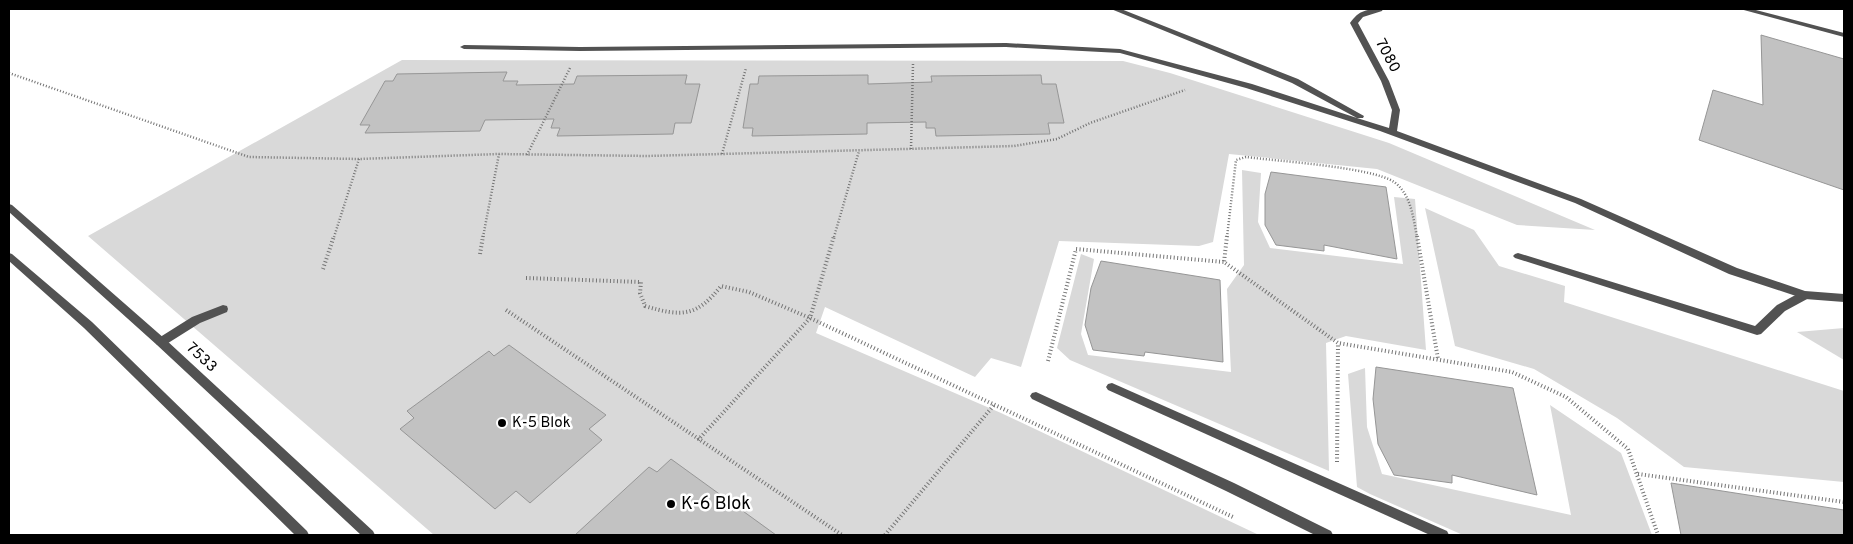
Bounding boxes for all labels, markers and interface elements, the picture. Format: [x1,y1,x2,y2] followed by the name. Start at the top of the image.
[1370,36,1404,76] street label: 7080
[182,339,220,377] street label: 7533
[512,414,571,433] place label: K-5 Blok
[496,417,508,429] marker: K-5 Blok
[681,493,751,516] place label: K-6 Blok
[665,498,677,510] marker: K-6 Blok

